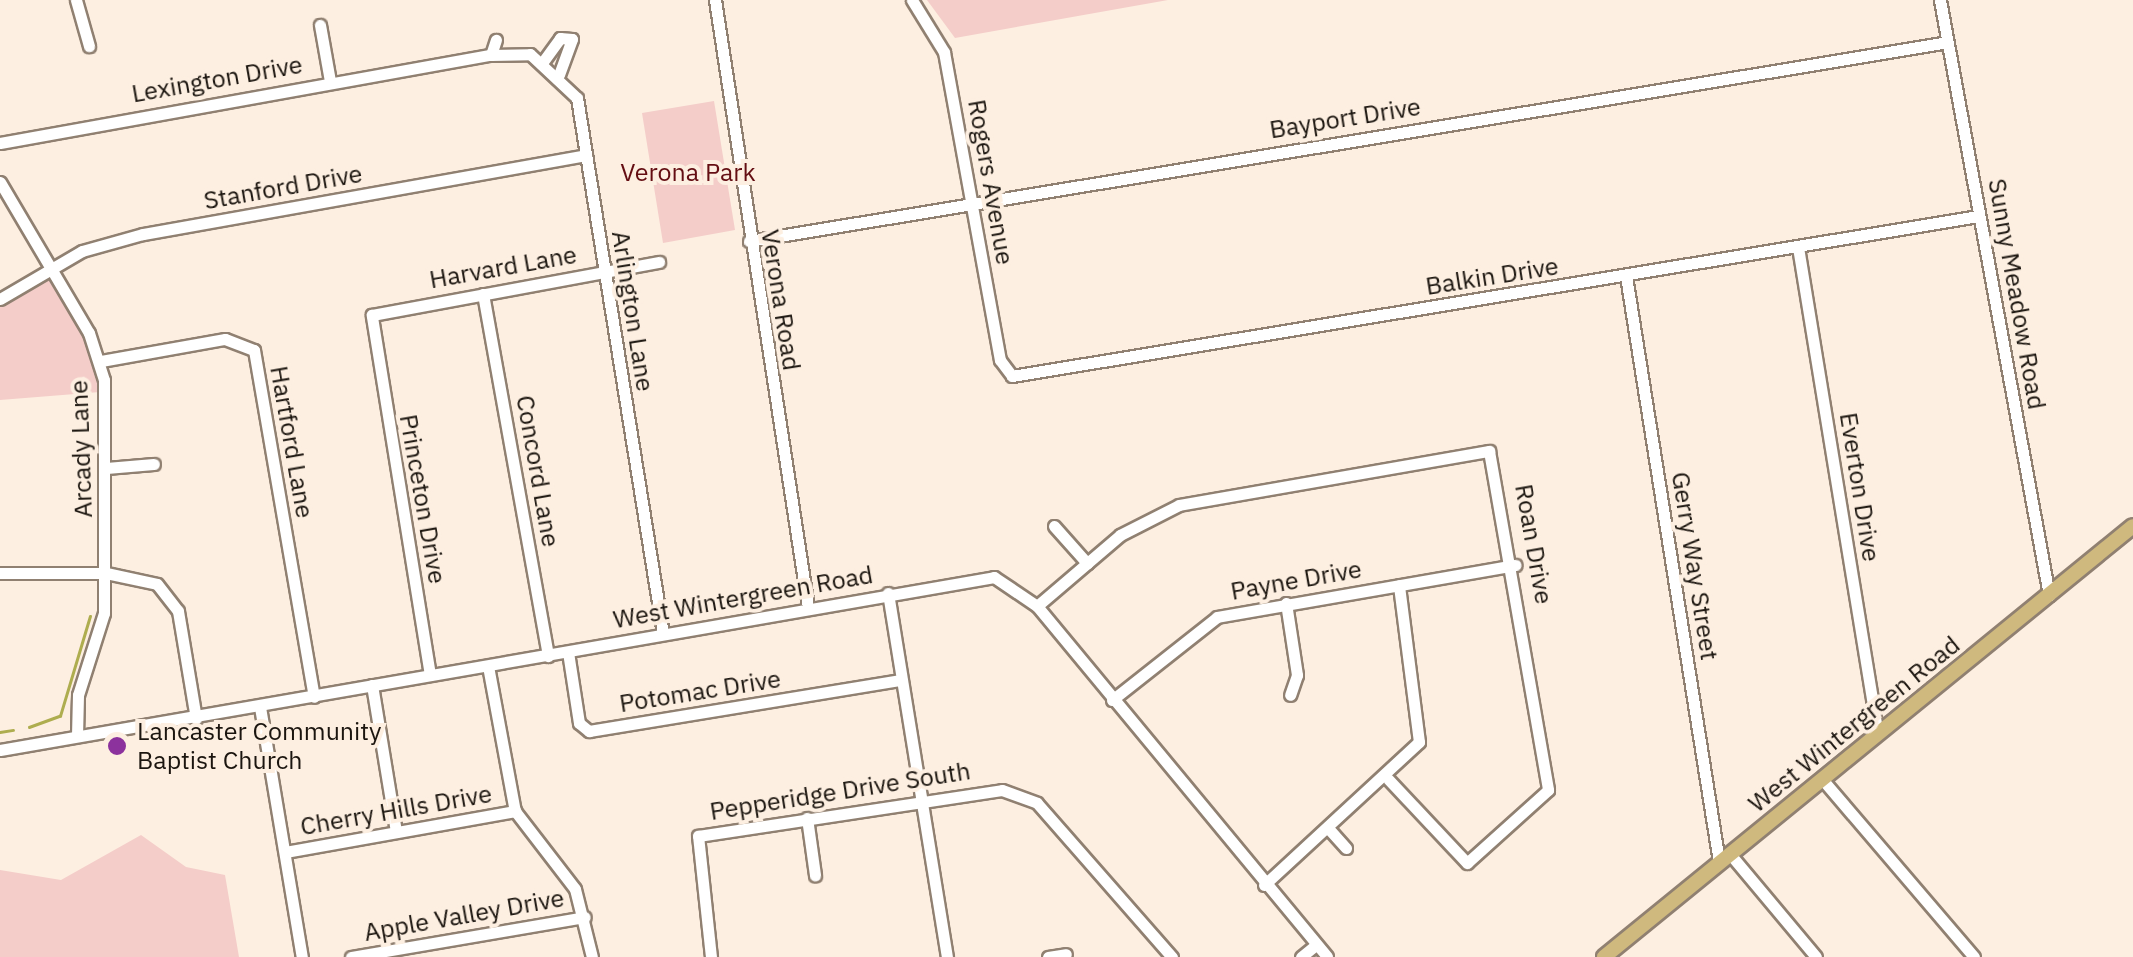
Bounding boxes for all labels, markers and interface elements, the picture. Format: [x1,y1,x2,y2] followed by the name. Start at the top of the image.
[129,49,305,109] street label: Lexington Drive
[1267,91,1423,145] street label: Bayport Drive
[962,97,1020,267] street label: Rogers Avenue
[620,157,756,187] park label: Verona Park
[201,158,365,216] street label: Stanford Drive
[1982,176,2052,412] street label: Sunny Meadow Road
[755,227,807,373] street label: Verona Road
[605,229,661,393] street label: Arlington Lane
[427,239,579,295] street label: Harvard Lane
[1423,251,1561,301] street label: Balkin Drive
[264,364,320,520] street label: Hartford Lane
[64,380,98,518] street label: Arcady Lane
[510,393,566,549] street label: Concord Lane
[1833,410,1887,564] street label: Everton Drive
[393,412,453,586] street label: Princeton Drive
[1665,470,1725,662] street label: Gerry Way Street
[1509,482,1559,606] street label: Roan Drive
[1228,554,1364,606] street label: Payne Drive
[611,559,875,635] street label: West Wintergreen Road
[1742,629,1966,819] street label: West Wintergreen Road
[617,663,783,719] street label: Potomac Drive
[137,717,382,776] place label: Lancaster Community Baptist Church
[106,735,128,757] marker: Lancaster Community Baptist Church
[708,756,972,826] street label: Pepperidge Drive South
[298,778,494,842] street label: Cherry Hills Drive
[362,883,566,947] street label: Apple Valley Drive

